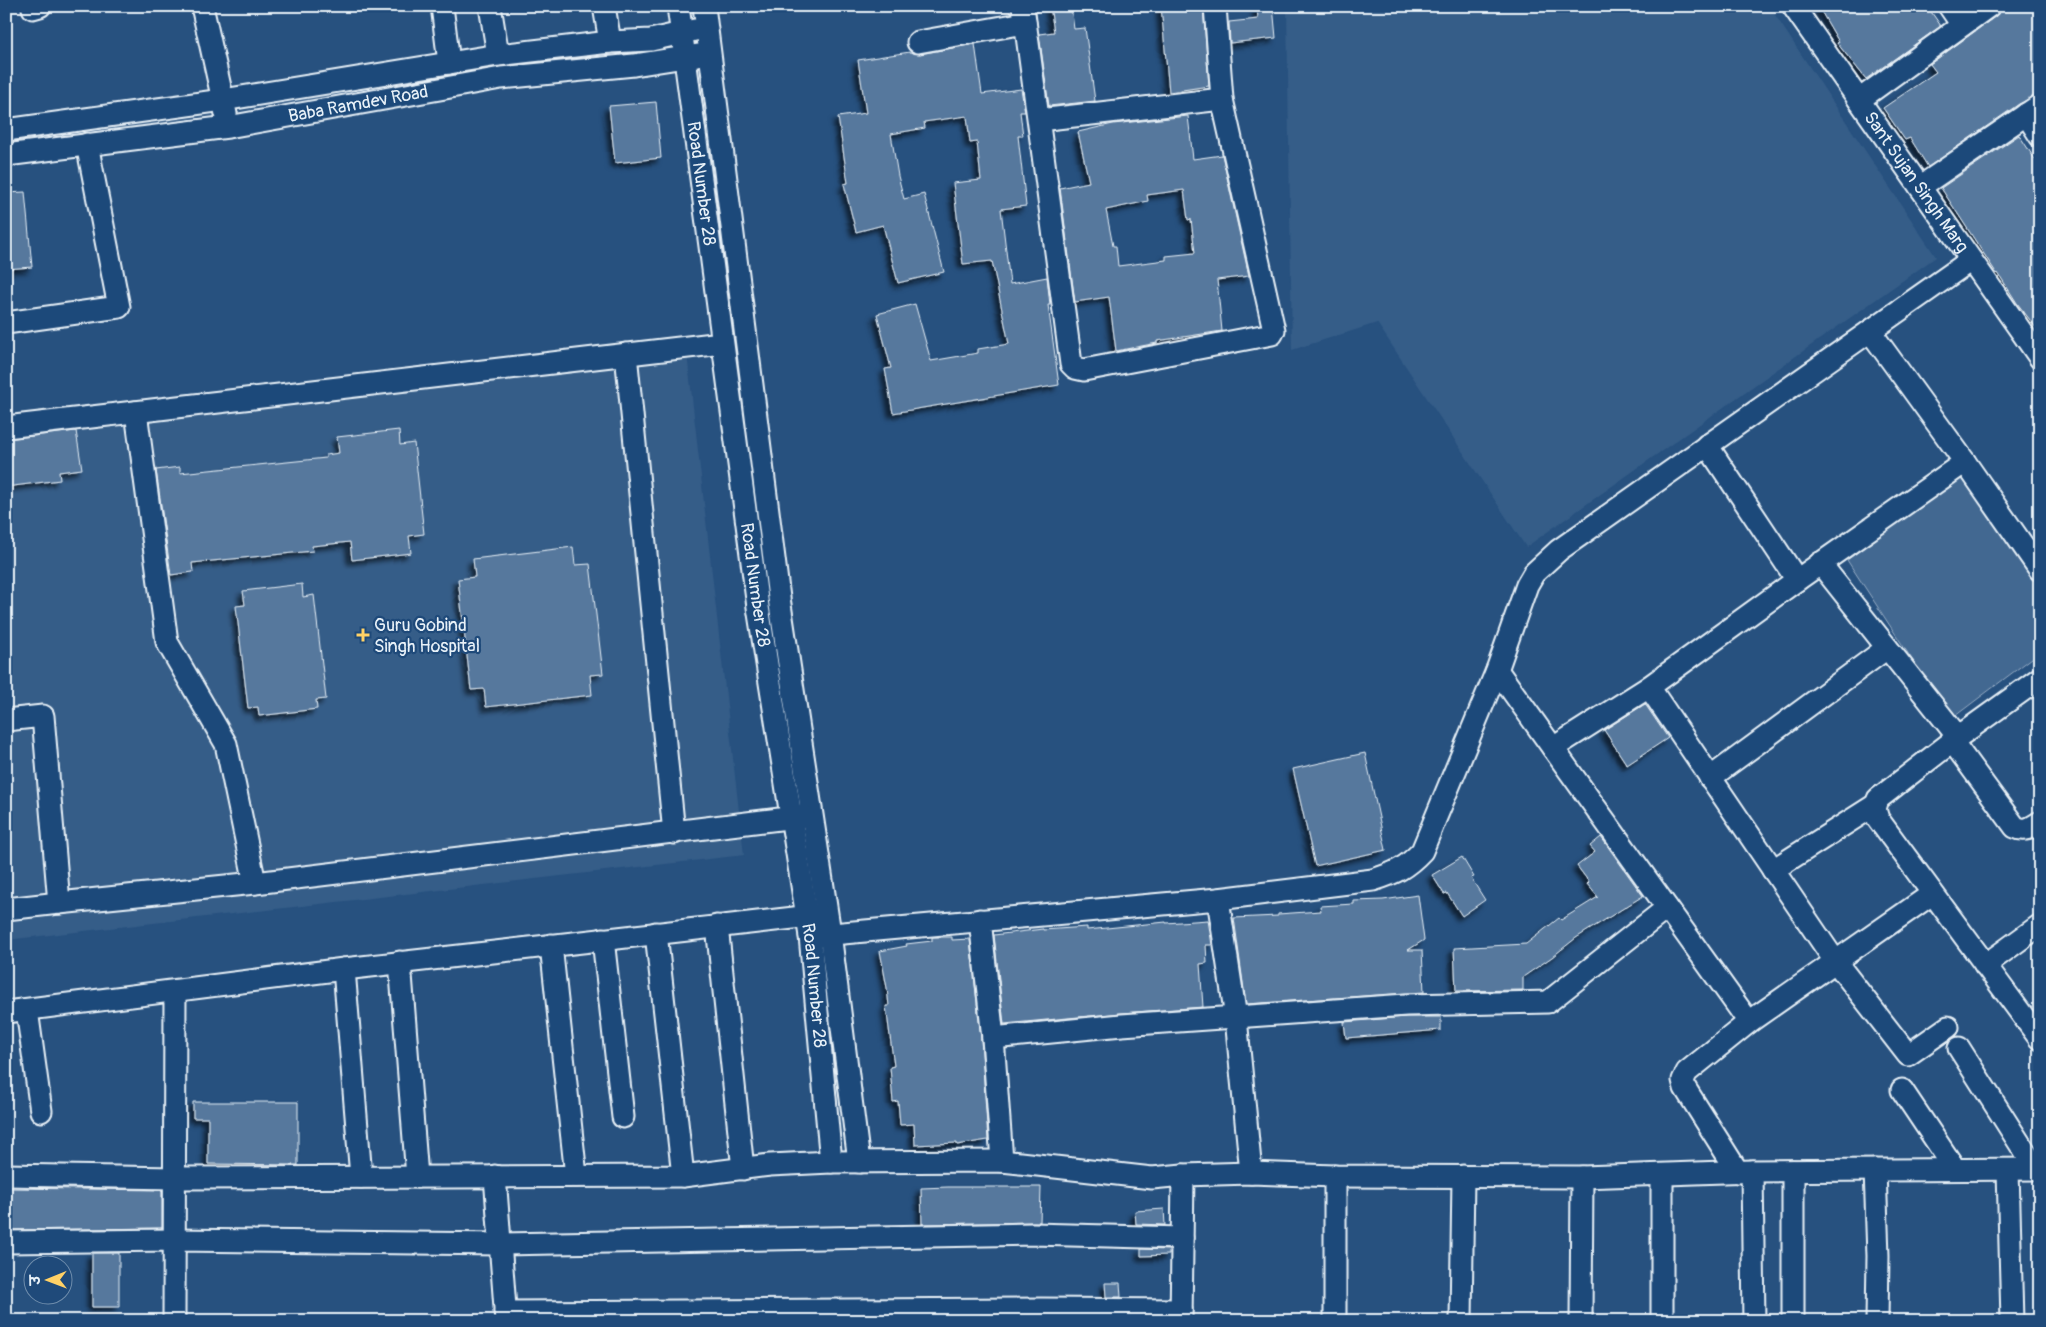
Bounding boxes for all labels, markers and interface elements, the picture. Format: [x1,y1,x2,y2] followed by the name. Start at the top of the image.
[286,80,430,128] street label: Baba Ramdev Road
[1859,107,1974,257] street label: Sant Sujan Singh Marg
[681,120,721,247] street label: Road Number 28
[735,521,775,649] street label: Road Number 28
[374,614,480,658] place label: Guru Gobind Singh Hospital
[356,628,370,642] marker: Guru Gobind Singh Hospital
[796,922,831,1049] street label: Road Number 28
[22,1254,72,1304] north arrow
[27,1274,44,1287] text: उ

